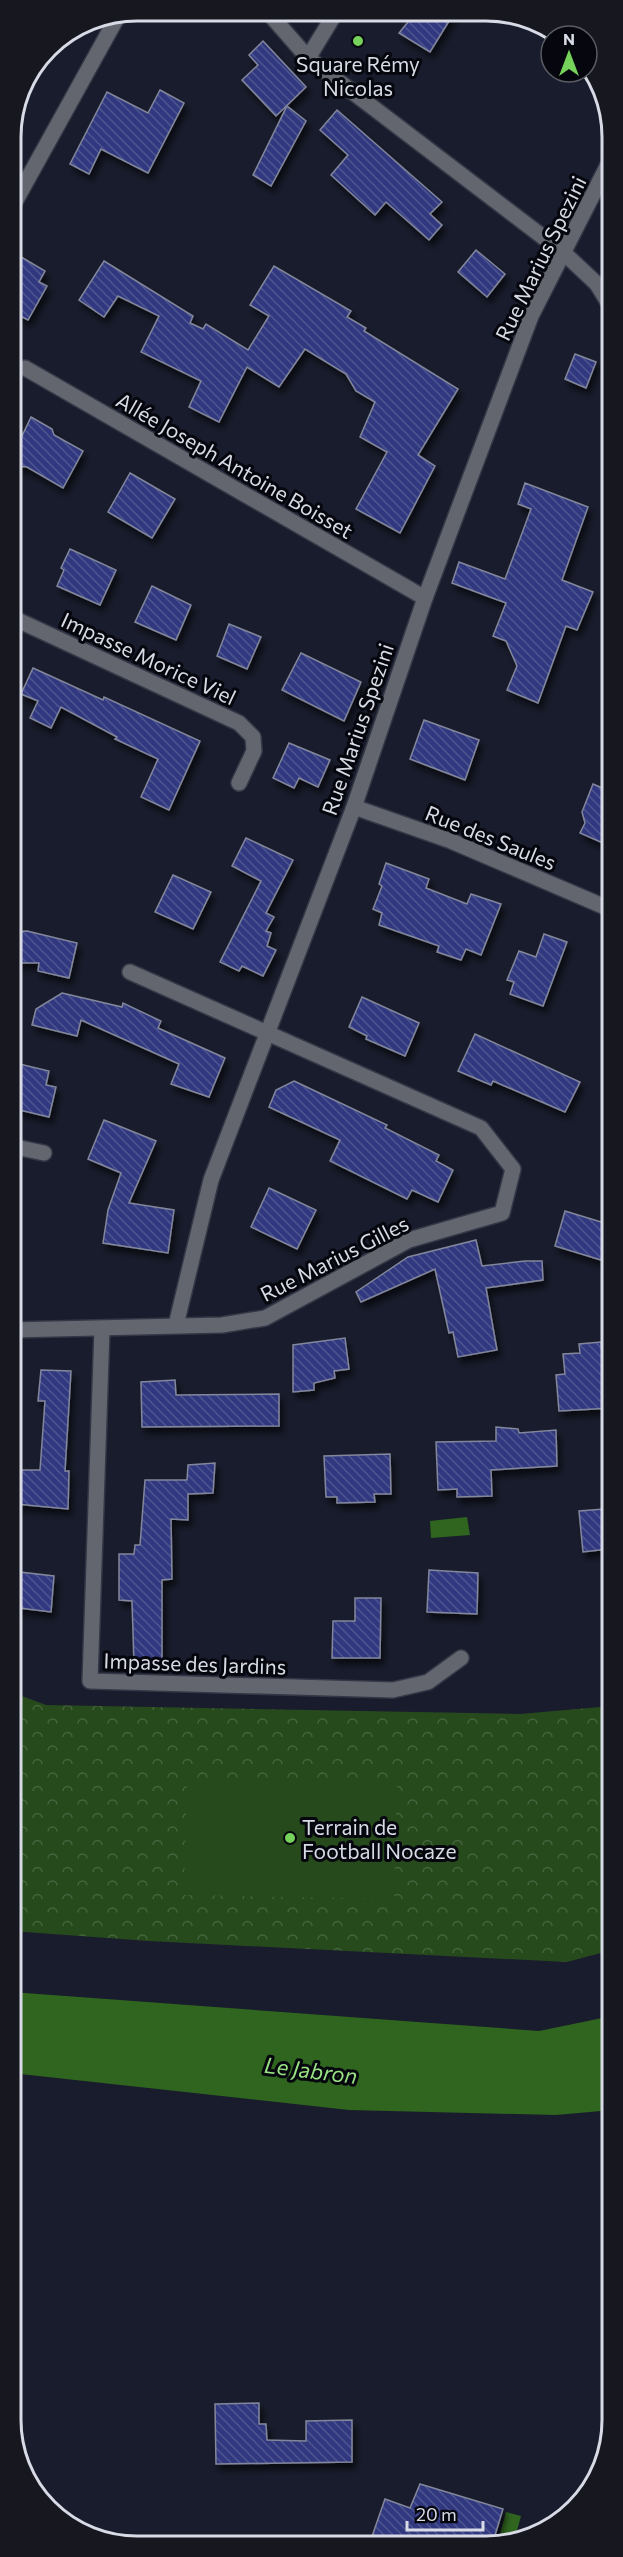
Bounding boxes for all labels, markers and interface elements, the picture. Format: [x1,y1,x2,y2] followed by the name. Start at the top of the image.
[539,24,599,84] north arrow
[563,29,575,48] text: N
[351,34,365,48] marker: Square Rémy Nicolas
[296,51,420,100] place label: Square Rémy Nicolas
[489,172,591,344] street label: Rue Marius Spezini
[112,387,358,543] street label: Allée Joseph Antoine Boisset
[58,607,240,709] street label: Impasse Morice Viel
[316,640,398,818] street label: Rue Marius Spezini
[422,799,560,875] street label: Rue des Saules
[256,1210,412,1306] street label: Rue Marius Gilles
[103,1647,287,1679] street label: Impasse des Jardins
[302,1814,456,1863] place label: Terrain de Football Nocaze
[283,1831,297,1845] marker: Terrain de Football Nocaze
[263,2051,359,2089] water label: Le Jabron
[407,2494,484,2532] scale bar
[416,2503,457,2525] text: 20 m

